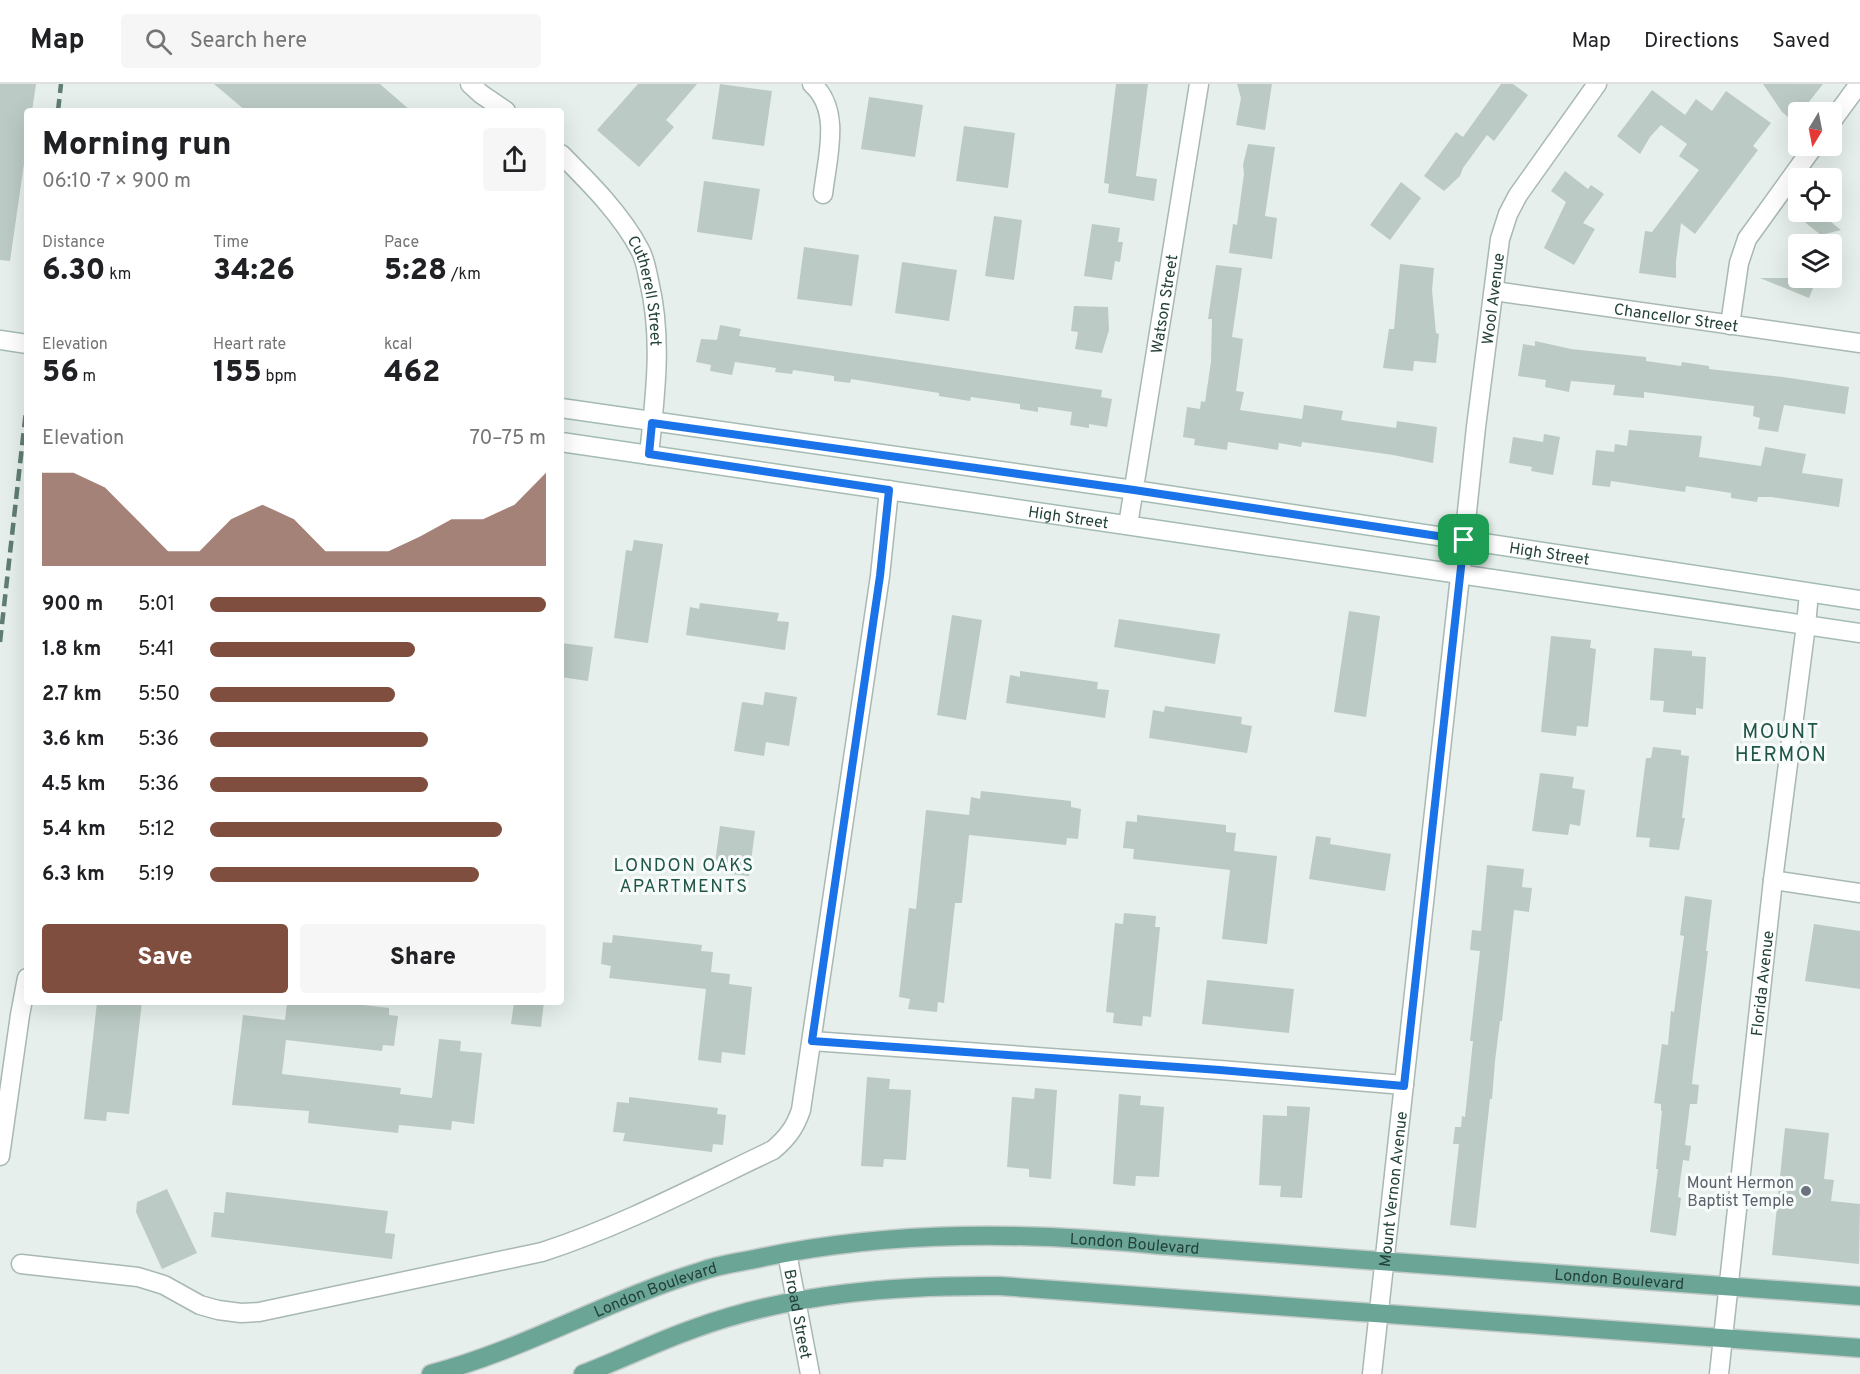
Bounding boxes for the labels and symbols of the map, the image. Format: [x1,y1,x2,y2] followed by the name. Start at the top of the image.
[1788,102,1842,156] north arrow
[622,232,665,346] street label: Cutherell Street
[1479,252,1510,346] street label: Wool Avenue
[1148,253,1183,355] street label: Watson Street
[1612,300,1739,338] street label: Chancellor Street
[1027,503,1110,534] street label: High Street
[1438,514,1489,565] pin
[1507,539,1591,571] street label: High Street
[1735,720,1827,769] district label: MOUNT HERMON
[614,855,754,899] district label: LONDON OAKS APARTMENTS
[1748,930,1779,1038] street label: Florida Avenue
[1376,1110,1413,1268] street label: Mount Vernon Avenue
[1687,1174,1794,1212] place label: Mount Hermon Baptist Temple
[1799,1184,1813,1198] marker: Mount Hermon Baptist Temple
[1069,1230,1200,1260] street label: London Boulevard
[591,1259,719,1323] street label: London Boulevard
[1554,1266,1685,1295] street label: London Boulevard
[778,1268,815,1361] street label: Broad Street

